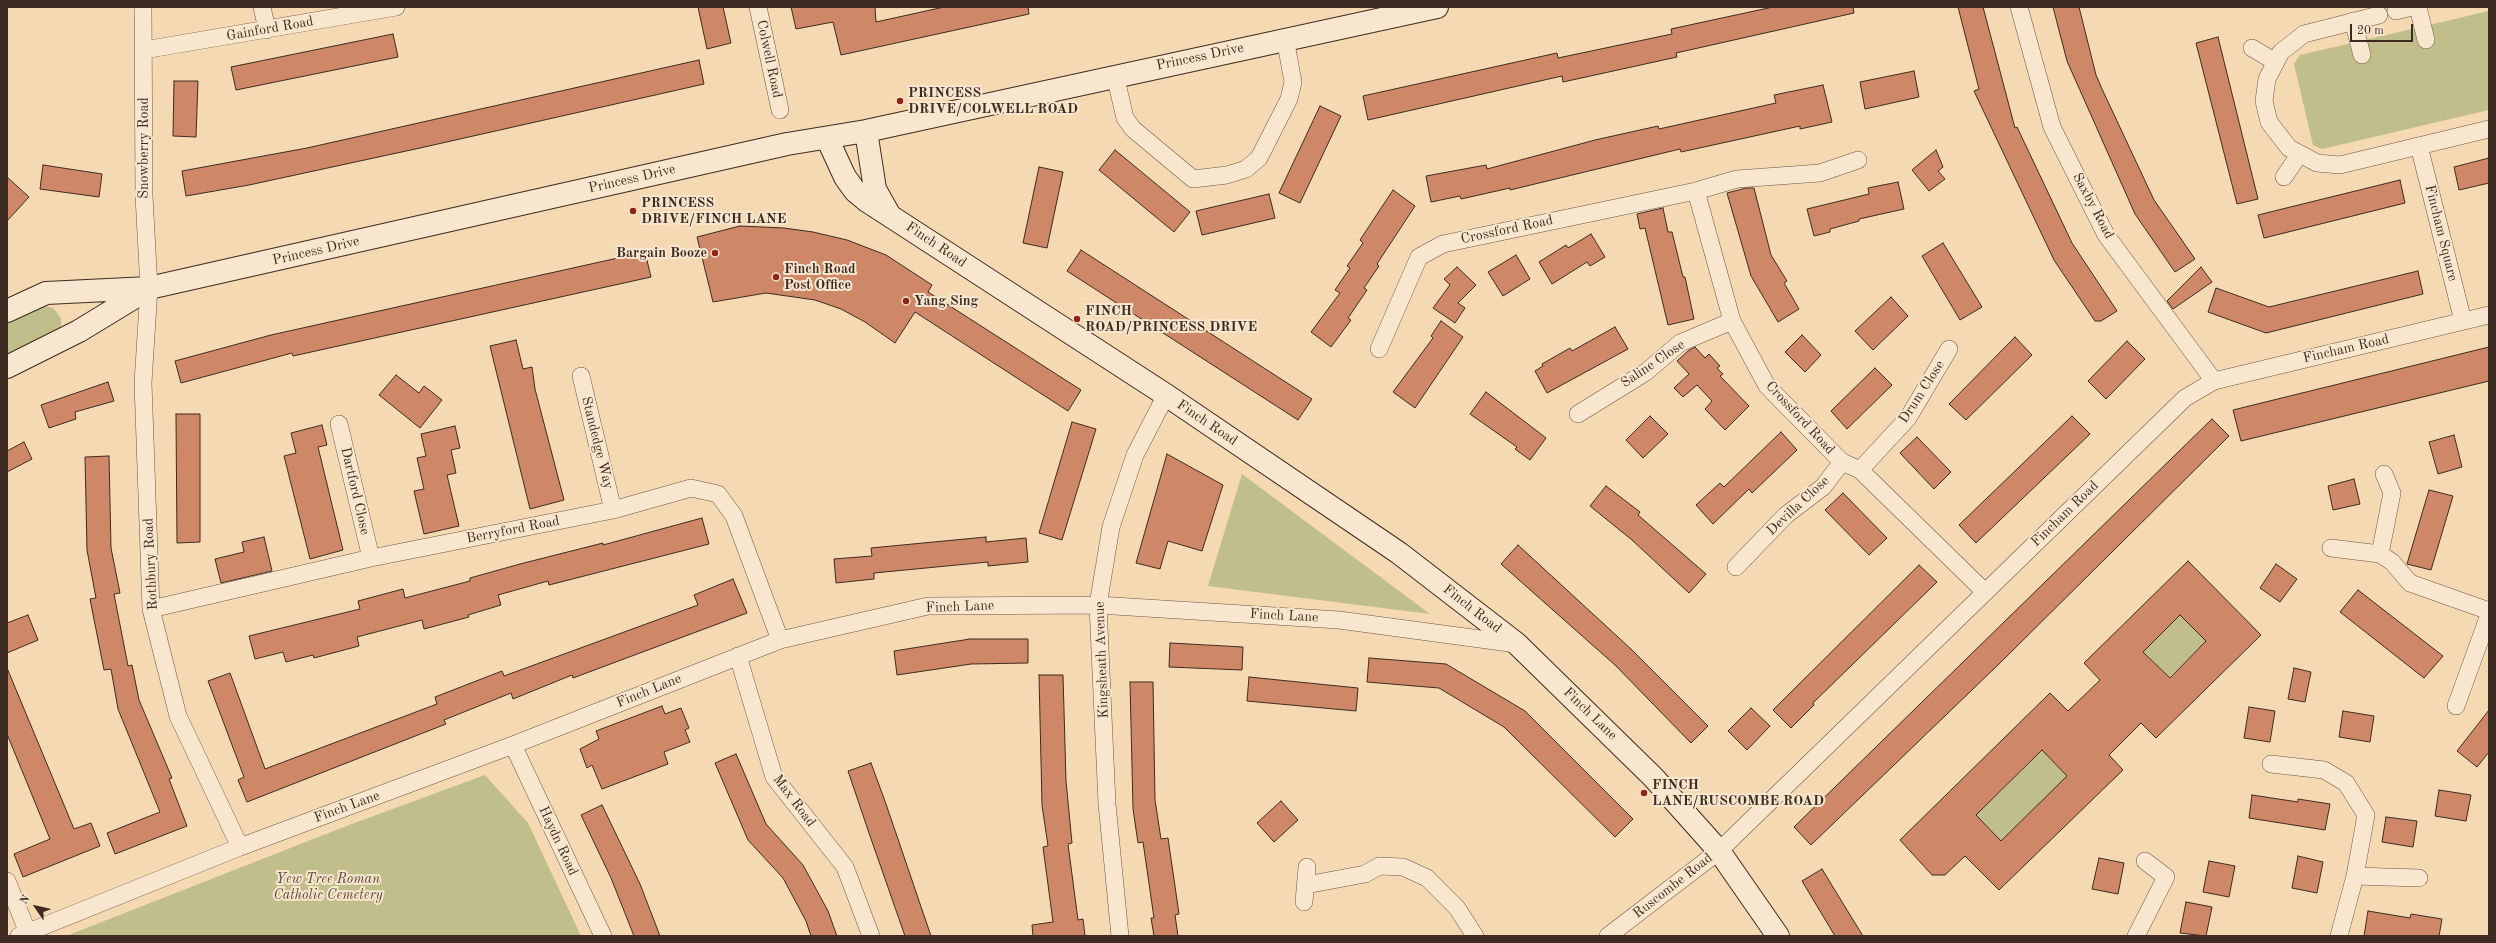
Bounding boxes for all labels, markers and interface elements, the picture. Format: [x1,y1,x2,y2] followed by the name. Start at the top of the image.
[225,13,315,45] street label: Gainford Road
[2352,16,2415,42] scale bar
[753,18,785,100] street label: Colwell Road
[2357,25,2384,37] text: 20 m
[1155,40,1245,74] street label: Princess Drive
[908,85,1078,118] place label: PRINCESS DRIVE/COLWELL ROAD
[895,96,905,106] marker: PRINCESS DRIVE/COLWELL ROAD
[136,97,152,199] street label: Snowberry Road
[587,161,677,197] street label: Princess Drive
[2069,170,2117,242] street label: Saxby Road
[2421,183,2461,283] street label: Fincham Square
[641,195,786,228] place label: PRINCESS DRIVE/FINCH LANE
[628,206,638,216] marker: PRINCESS DRIVE/FINCH LANE
[1459,212,1555,248] street label: Crossford Road
[902,219,970,271] street label: Finch Road
[271,233,361,269] street label: Princess Drive
[616,245,707,261] place label: Bargain Booze
[710,248,720,258] marker: Bargain Booze
[784,261,856,294] place label: Finch Road Post Office
[771,272,781,282] marker: Finch Road Post Office
[914,293,978,309] place label: Yang Sing
[901,296,911,306] marker: Yang Sing
[1085,303,1257,336] place label: FINCH ROAD/PRINCESS DRIVE
[1072,314,1082,324] marker: FINCH ROAD/PRINCESS DRIVE
[2301,331,2391,367] street label: Fincham Road
[1618,336,1688,392] street label: Saline Close
[1895,357,1949,427] street label: Drum Close
[1762,378,1838,458] street label: Crossford Road
[577,395,617,491] street label: Standedge Way
[1173,397,1241,449] street label: Finch Road
[337,445,373,537] street label: Dartford Close
[1763,473,1833,539] street label: Devilla Close
[2028,478,2102,550] street label: Fincham Road
[465,513,561,547] street label: Berryford Road
[140,517,162,611] street label: Rothbury Road
[1439,581,1505,637] street label: Finch Road
[925,597,995,617] street label: Finch Lane
[1092,601,1112,719] street label: Kingsheath Avenue
[1249,606,1319,626] street label: Finch Lane
[614,670,684,712] street label: Finch Lane
[1559,684,1621,744] street label: Finch Lane
[769,772,819,830] street label: Max Road
[1652,777,1824,810] place label: FINCH LANE/RUSCOMBE ROAD
[312,787,382,827] street label: Finch Lane
[1639,788,1649,798] marker: FINCH LANE/RUSCOMBE ROAD
[535,804,581,878] street label: Haydn Road
[1630,850,1716,922] street label: Ruscombe Road
[273,871,383,904] park label: Yew Tree Roman Catholic Cemetery
[16,887,56,927] north arrow
[19,893,33,907] text: N

